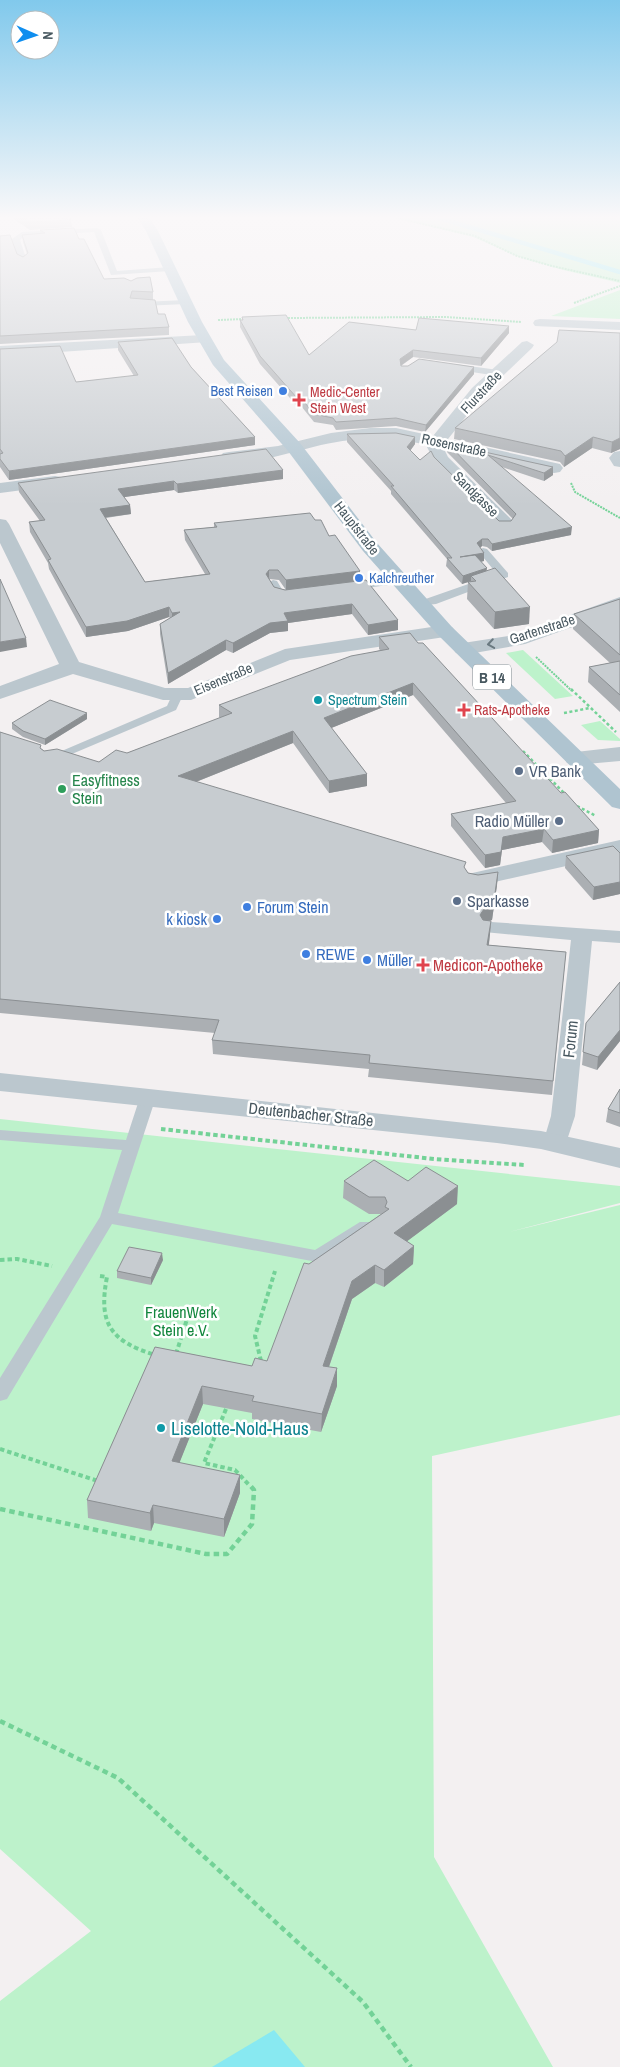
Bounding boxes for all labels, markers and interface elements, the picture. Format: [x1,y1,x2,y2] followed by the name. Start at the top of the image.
[10,10,60,60] north arrow
[39,31,57,40] text: N
[457,367,505,417] street label: Flurstraße
[210,382,273,400] place label: Best Reisen
[310,383,380,417] place label: Medic-Center Stein West
[277,385,289,397] marker: Best Reisen
[292,393,306,407] marker: Medic-Center Stein West
[420,429,488,461] street label: Rosenstraße
[449,467,503,521] street label: Sandgasse
[330,498,384,558] street label: Hauptstraße
[369,569,434,587] place label: Kalchreuther
[353,572,365,584] marker: Kalchreuther
[507,610,577,648] street label: Gartenstraße
[486,639,495,649] one-way arrow
[191,659,255,699] street label: Eisenstraße
[473,664,511,690] road number: B 14
[328,691,407,709] place label: Spectrum Stein
[312,694,324,706] marker: Spectrum Stein
[474,701,550,719] place label: Rats-Apotheke
[458,704,470,716] marker: Rats-Apotheke
[529,760,581,782] place label: VR Bank
[513,765,525,777] marker: VR Bank
[72,769,140,809] place label: Easyfitness Stein
[56,783,68,795] marker: Easyfitness Stein
[475,810,550,832] place label: Radio Müller
[553,815,565,827] marker: Radio Müller
[467,890,529,912] place label: Sparkasse
[451,895,463,907] marker: Sparkasse
[257,896,329,918] place label: Forum Stein
[241,901,253,913] marker: Forum Stein
[166,908,207,930] place label: k kiosk
[211,913,223,925] marker: k kiosk
[316,943,355,965] place label: REWE
[300,948,312,960] marker: REWE
[377,949,413,971] place label: Müller
[361,954,373,966] marker: Müller
[433,954,543,976] place label: Medicon-Apotheke
[417,959,429,971] marker: Medicon-Apotheke
[557,1019,583,1059] street label: Forum
[247,1097,375,1131] street label: Deutenbacher Straße
[145,1301,217,1341] park label: FrauenWerk Stein e.V.
[171,1415,309,1441] place label: Liselotte-Nold-Haus
[155,1422,167,1434] marker: Liselotte-Nold-Haus

